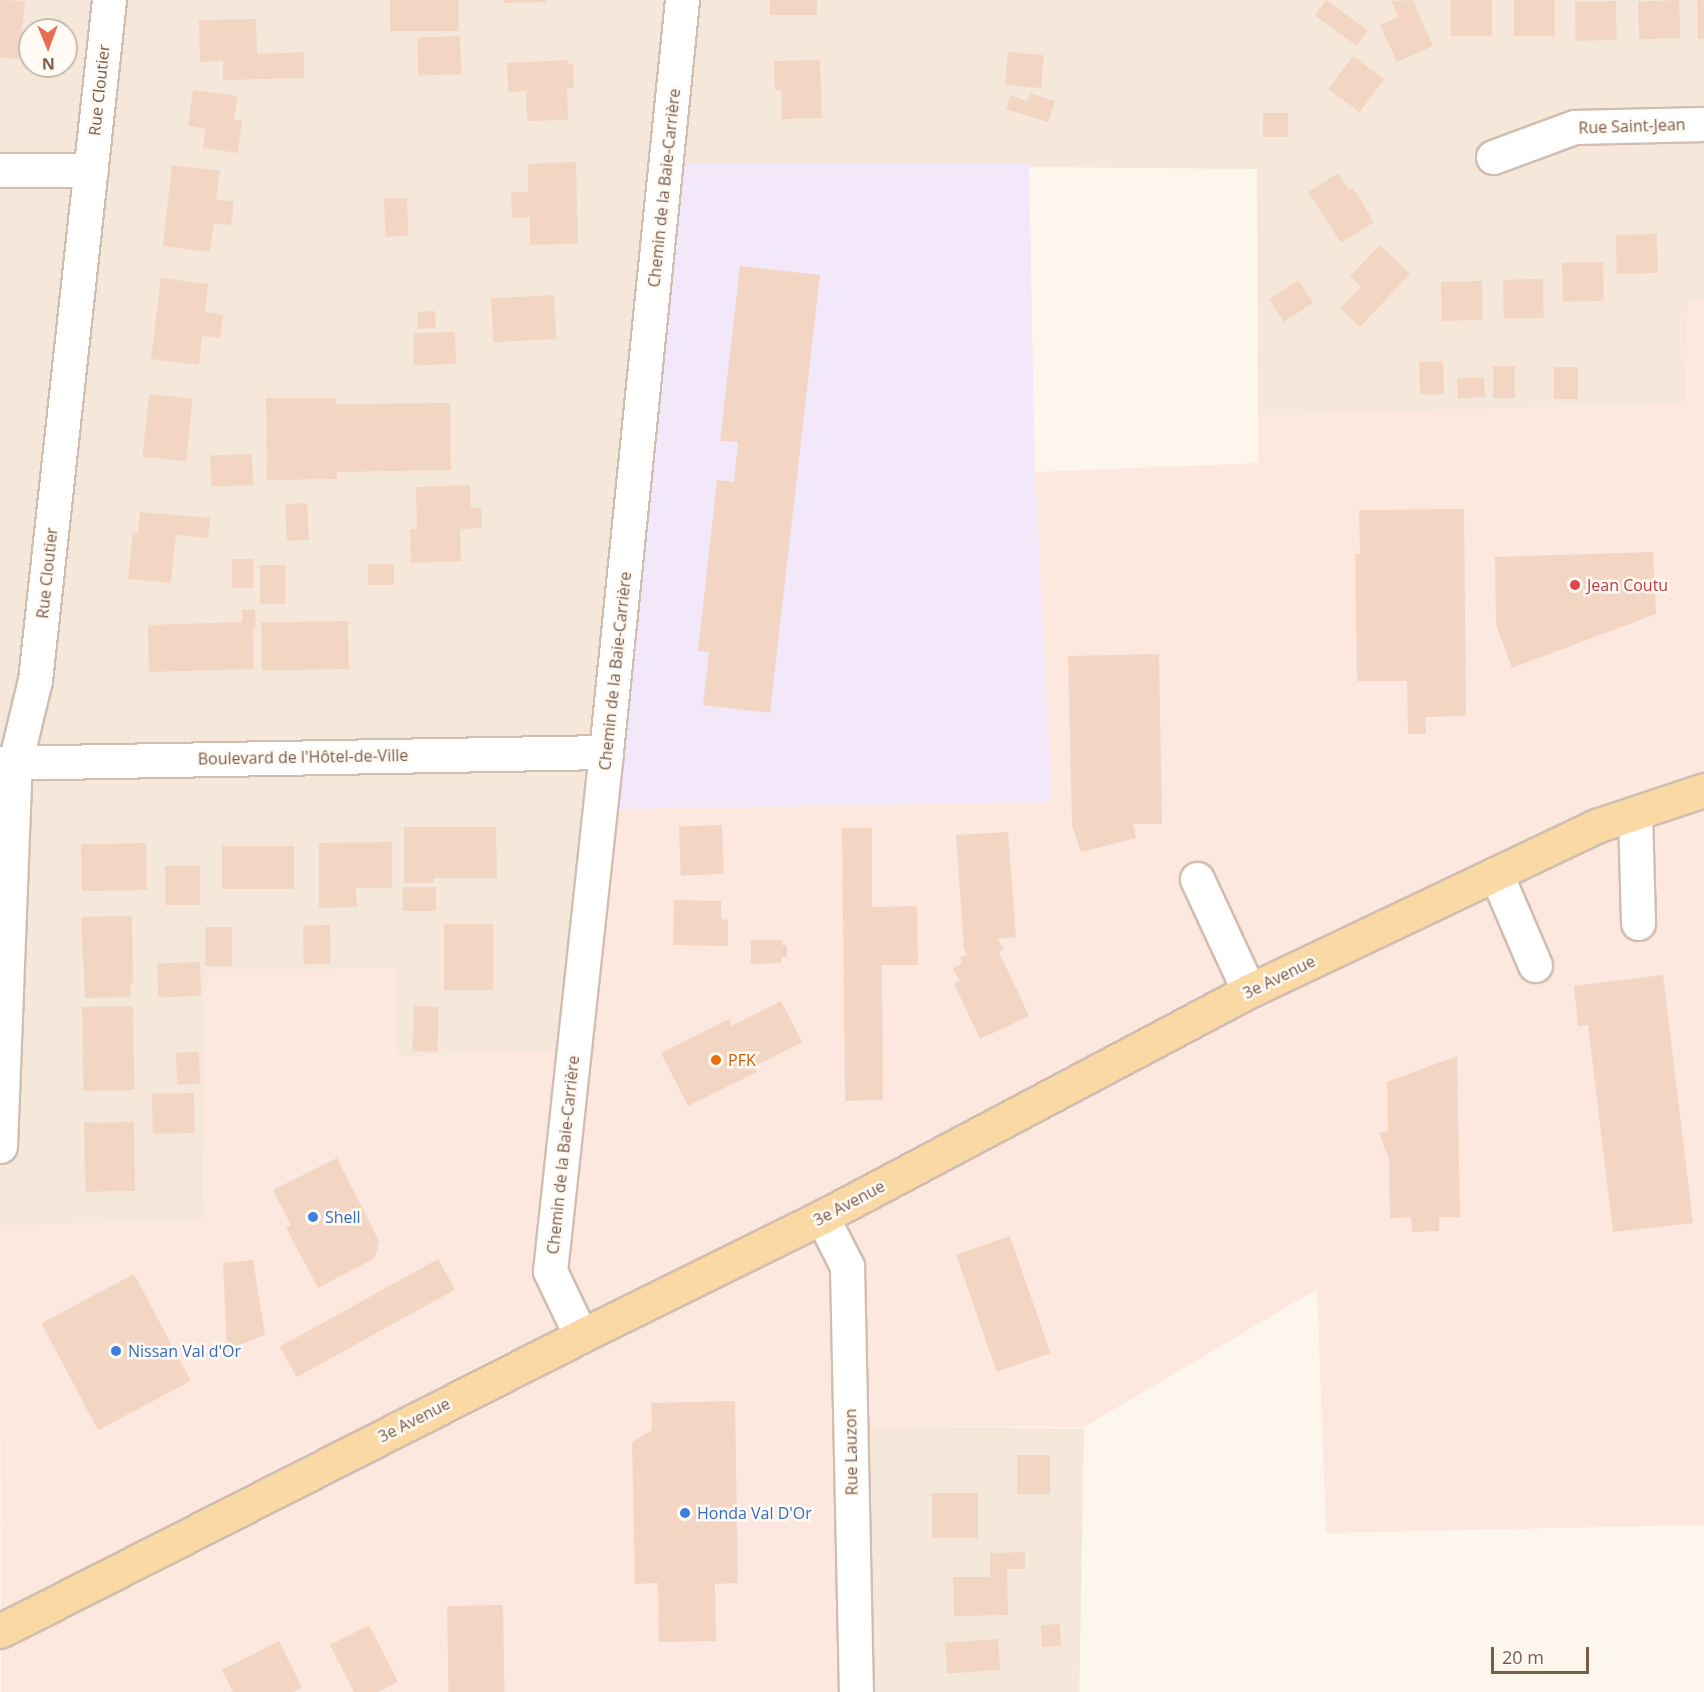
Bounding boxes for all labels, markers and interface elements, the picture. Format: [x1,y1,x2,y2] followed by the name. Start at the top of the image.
[18,18,78,78] north arrow
[85,43,113,137] street label: Rue Cloutier
[42,53,55,75] text: N
[644,88,684,288] street label: Chemin de la Baie-Carrière
[1578,115,1686,137] street label: Rue Saint-Jean
[33,526,61,620] street label: Rue Cloutier
[595,571,635,771] street label: Chemin de la Baie-Carrière
[1587,575,1668,595] place label: Jean Coutu
[1568,578,1582,592] marker: Jean Coutu
[198,746,408,768] street label: Boulevard de l'Hôtel-de-Ville
[1240,951,1318,1003] street label: 3e Avenue
[728,1050,756,1070] place label: PFK
[709,1053,723,1067] marker: PFK
[543,1055,583,1255] street label: Chemin de la Baie-Carrière
[810,1176,888,1230] street label: 3e Avenue
[325,1207,361,1227] place label: Shell
[306,1210,320,1224] marker: Shell
[128,1341,241,1361] place label: Nissan Val d'Or
[109,1344,123,1358] marker: Nissan Val d'Or
[375,1394,453,1446] street label: 3e Avenue
[841,1408,861,1496] street label: Rue Lauzon
[697,1503,812,1523] place label: Honda Val D'Or
[678,1506,692,1520] marker: Honda Val D'Or
[1494,1635,1592,1673] scale bar
[1502,1645,1544,1669] text: 20 m

